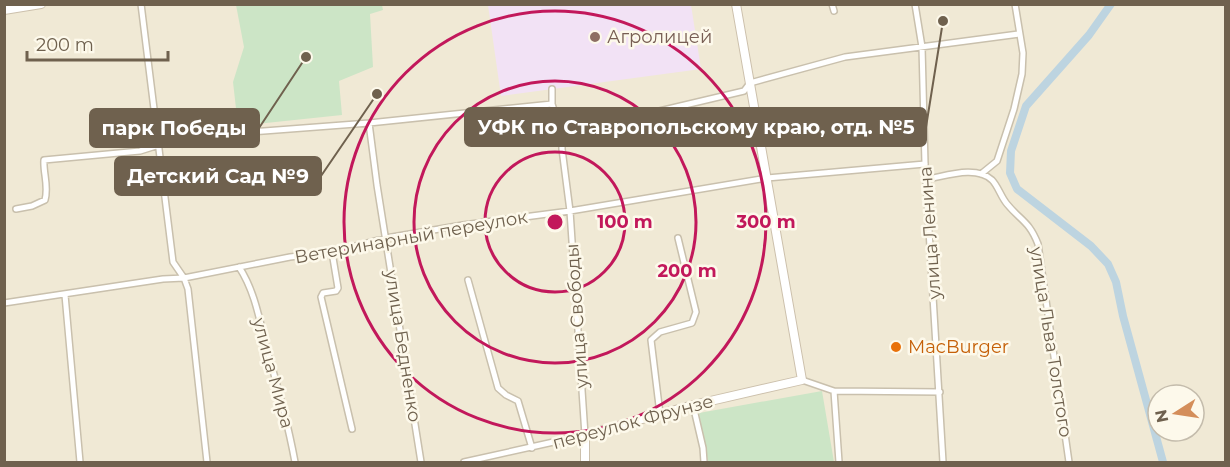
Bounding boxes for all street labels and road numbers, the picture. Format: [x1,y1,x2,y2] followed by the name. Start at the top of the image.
[914,166,946,301] street label: улица Ленина
[293,206,530,268] street label: Ветеринарный переулок
[561,243,593,390] street label: улица Свободы
[1025,244,1077,439] street label: улица Льва Толстого
[380,267,426,424] street label: улица Бедненко
[247,314,298,431] street label: улица Мира
[550,390,716,454] street label: переулок Фрунзе

